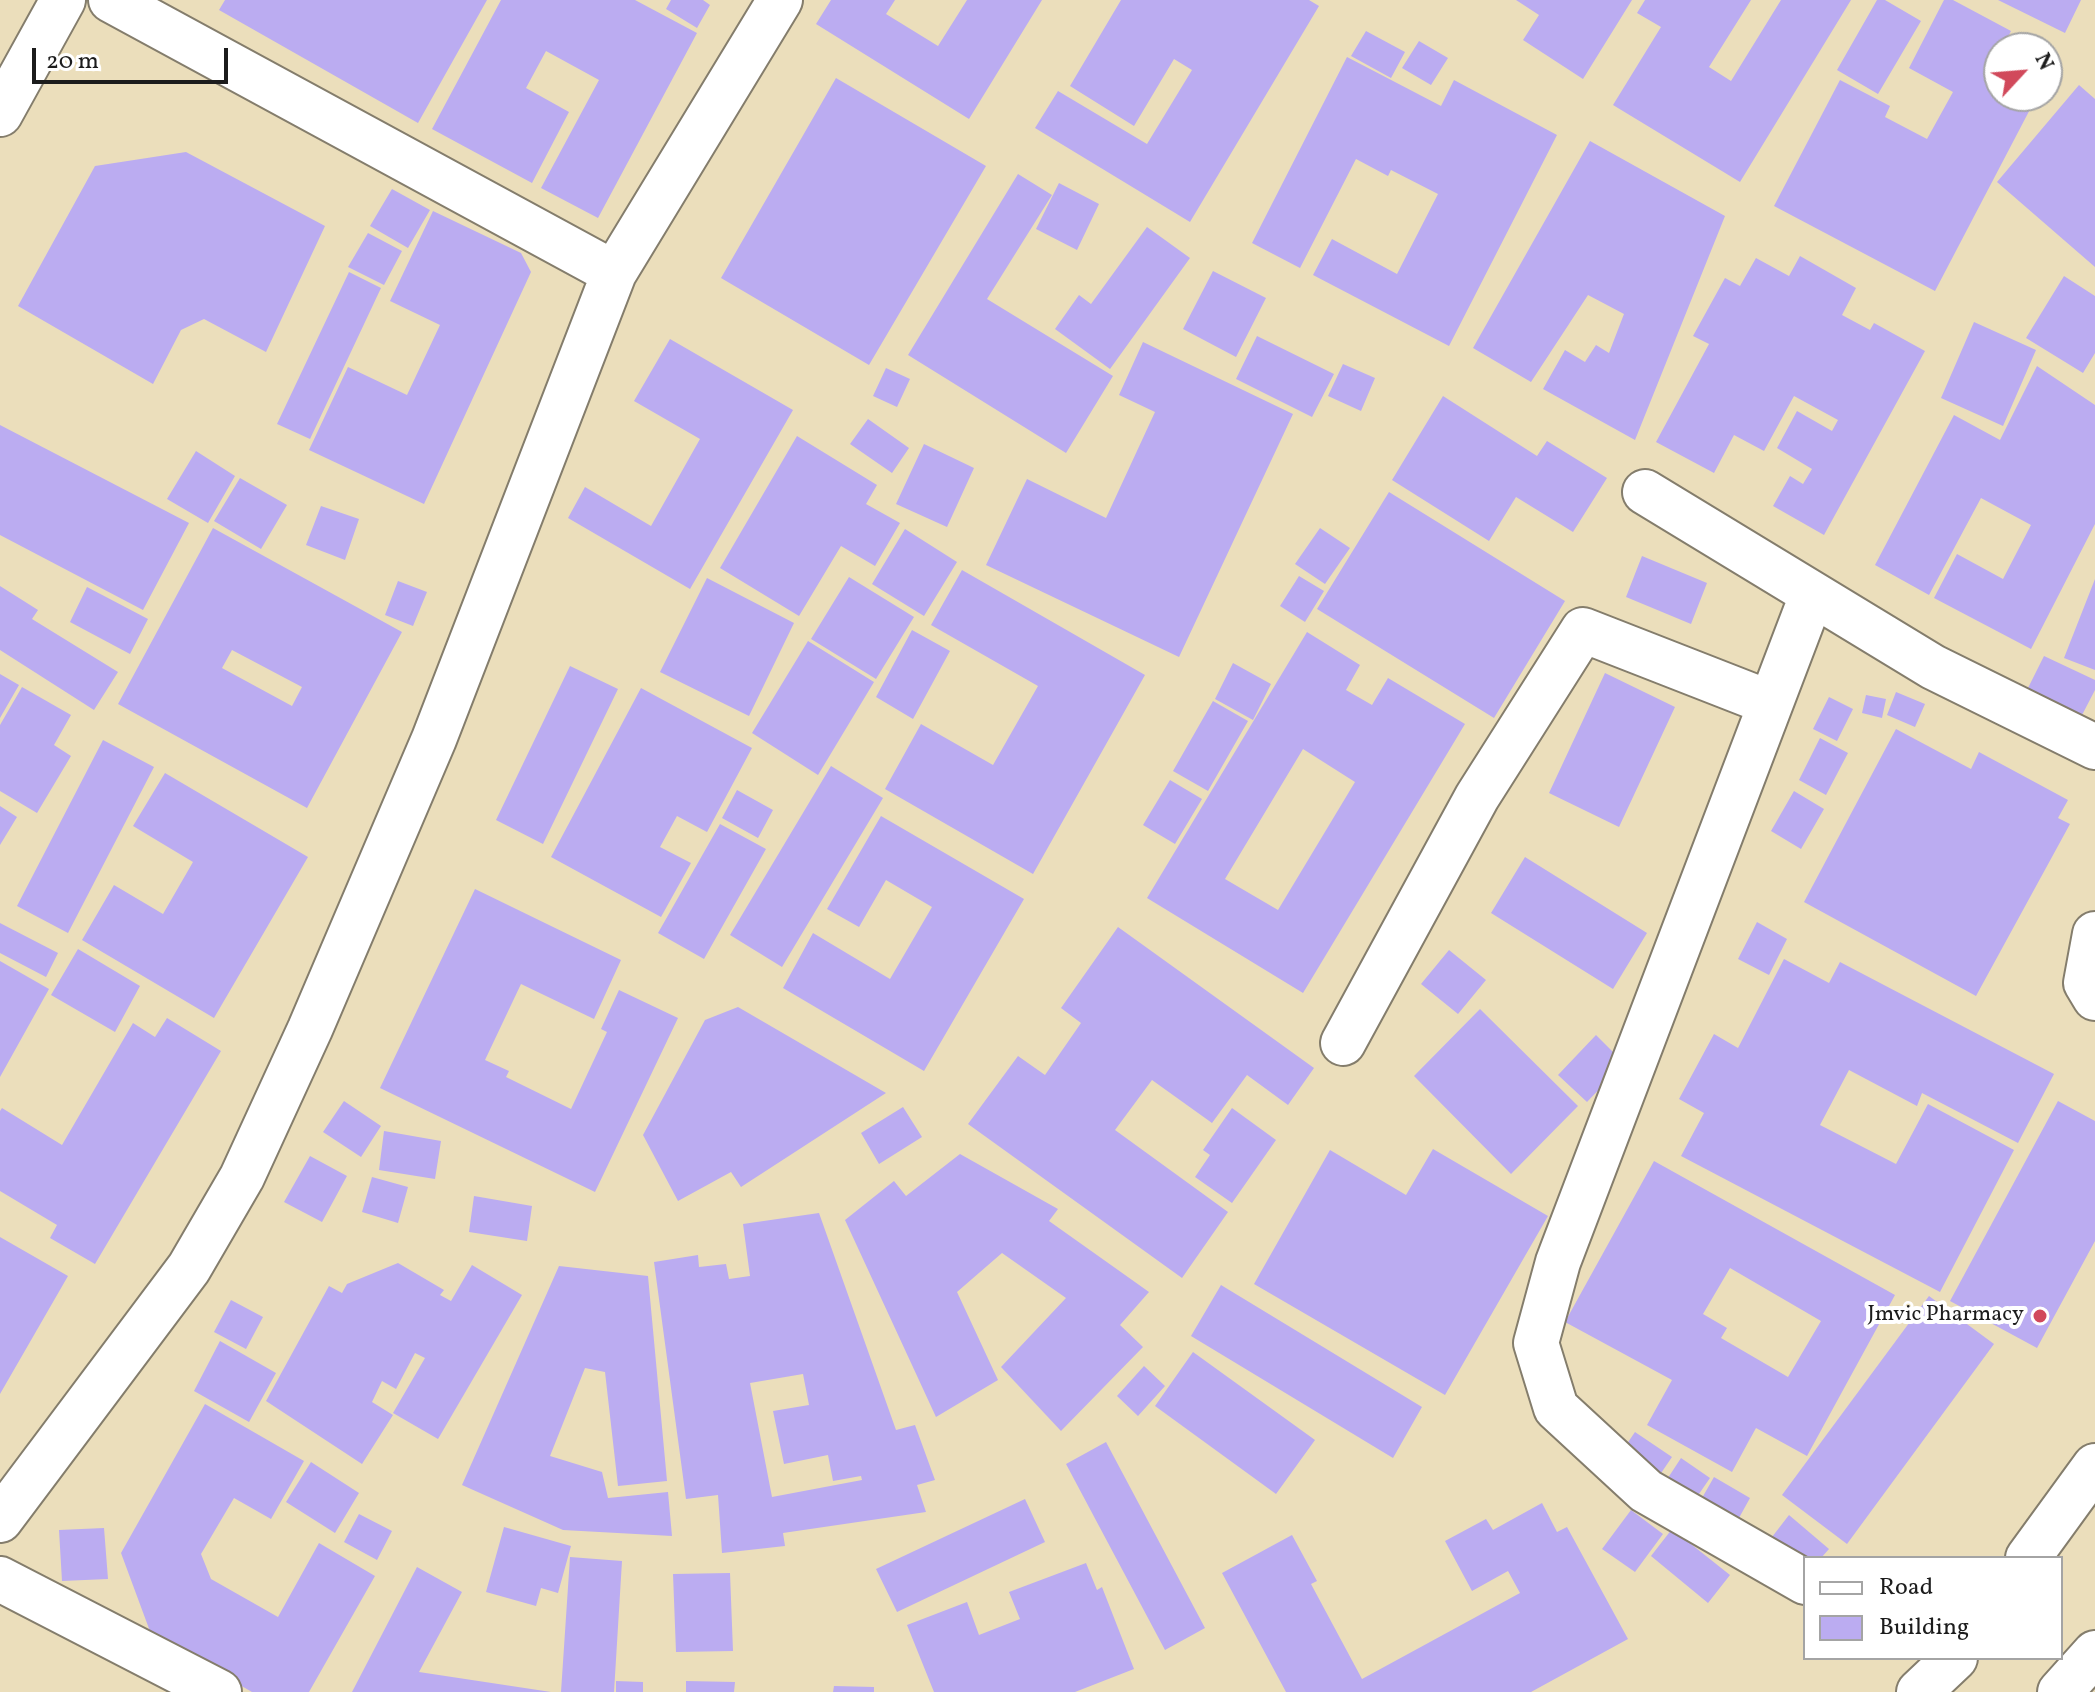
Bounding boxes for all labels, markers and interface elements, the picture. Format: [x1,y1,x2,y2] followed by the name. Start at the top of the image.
[36,32,232,82] scale bar
[1983,32,2063,112] north arrow
[46,45,99,79] text: 20 m
[2026,48,2061,76] text: N
[1867,1303,2024,1329] place label: Jmvic Pharmacy
[2031,1307,2049,1325] marker: Jmvic Pharmacy
[1803,1556,2063,1660] legend
[1879,1571,1933,1605] text: Road
[1879,1611,1969,1645] text: Building

